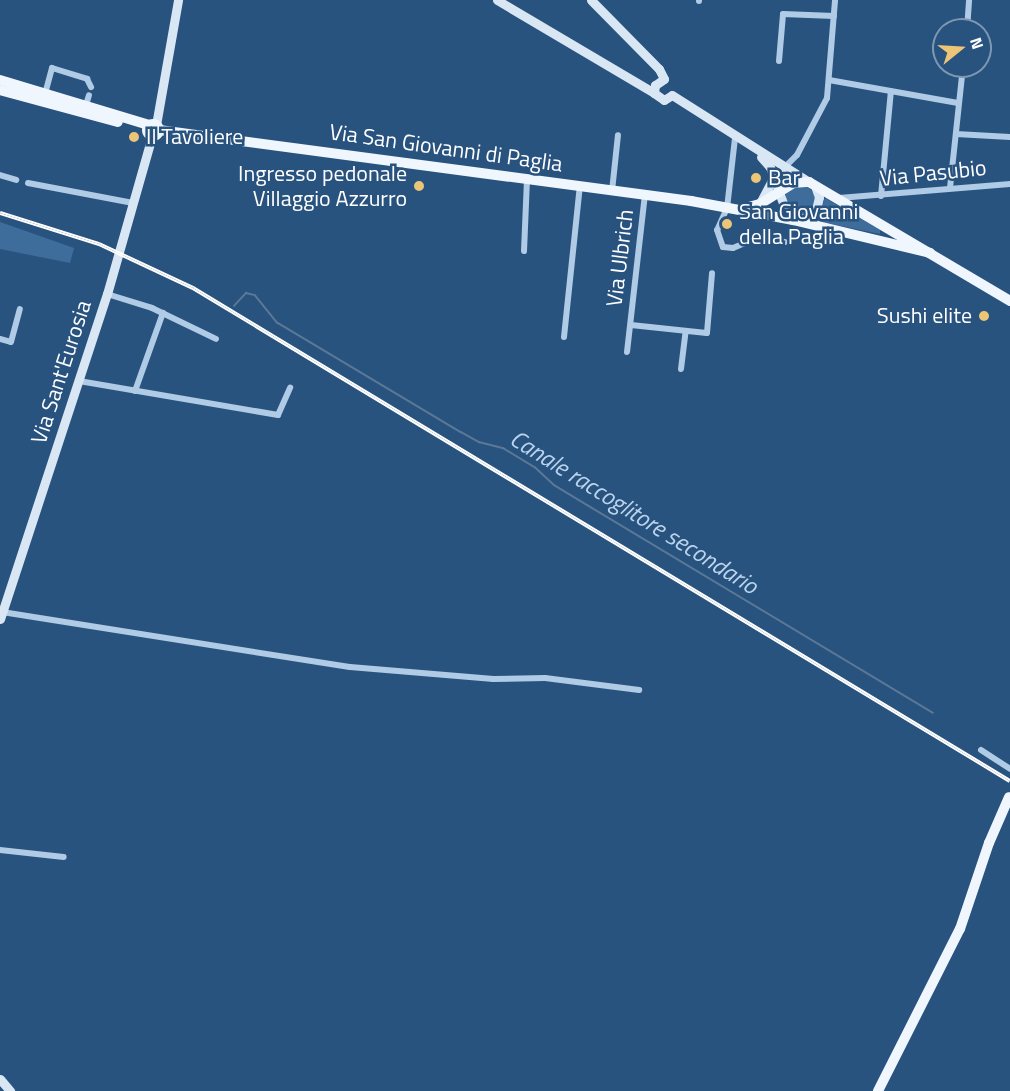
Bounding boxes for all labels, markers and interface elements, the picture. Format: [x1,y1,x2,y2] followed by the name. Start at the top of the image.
[932,18,992,78] north arrow
[964,34,990,52] text: N
[328,119,564,177] street label: Via San Giovanni di Paglia
[146,124,243,150] place label: Il Tavoliere
[127,130,141,144] marker: Il Tavoliere
[878,154,988,192] street label: Via Pasubio
[238,160,407,212] place label: Ingresso pedonale Villaggio Azzurro
[768,165,800,191] place label: Bar
[749,171,763,185] marker: Bar
[412,179,426,193] marker: Ingresso pedonale Villaggio Azzurro
[739,198,858,249] place label: San Giovanni della Paglia
[601,208,639,308] street label: Via Ulbrich
[720,217,734,231] marker: San Giovanni della Paglia
[25,297,97,447] street label: Via Sant'Eurosia
[877,303,972,329] place label: Sushi elite
[977,309,991,323] marker: Sushi elite
[505,424,763,600] water label: Canale raccoglitore secondario

